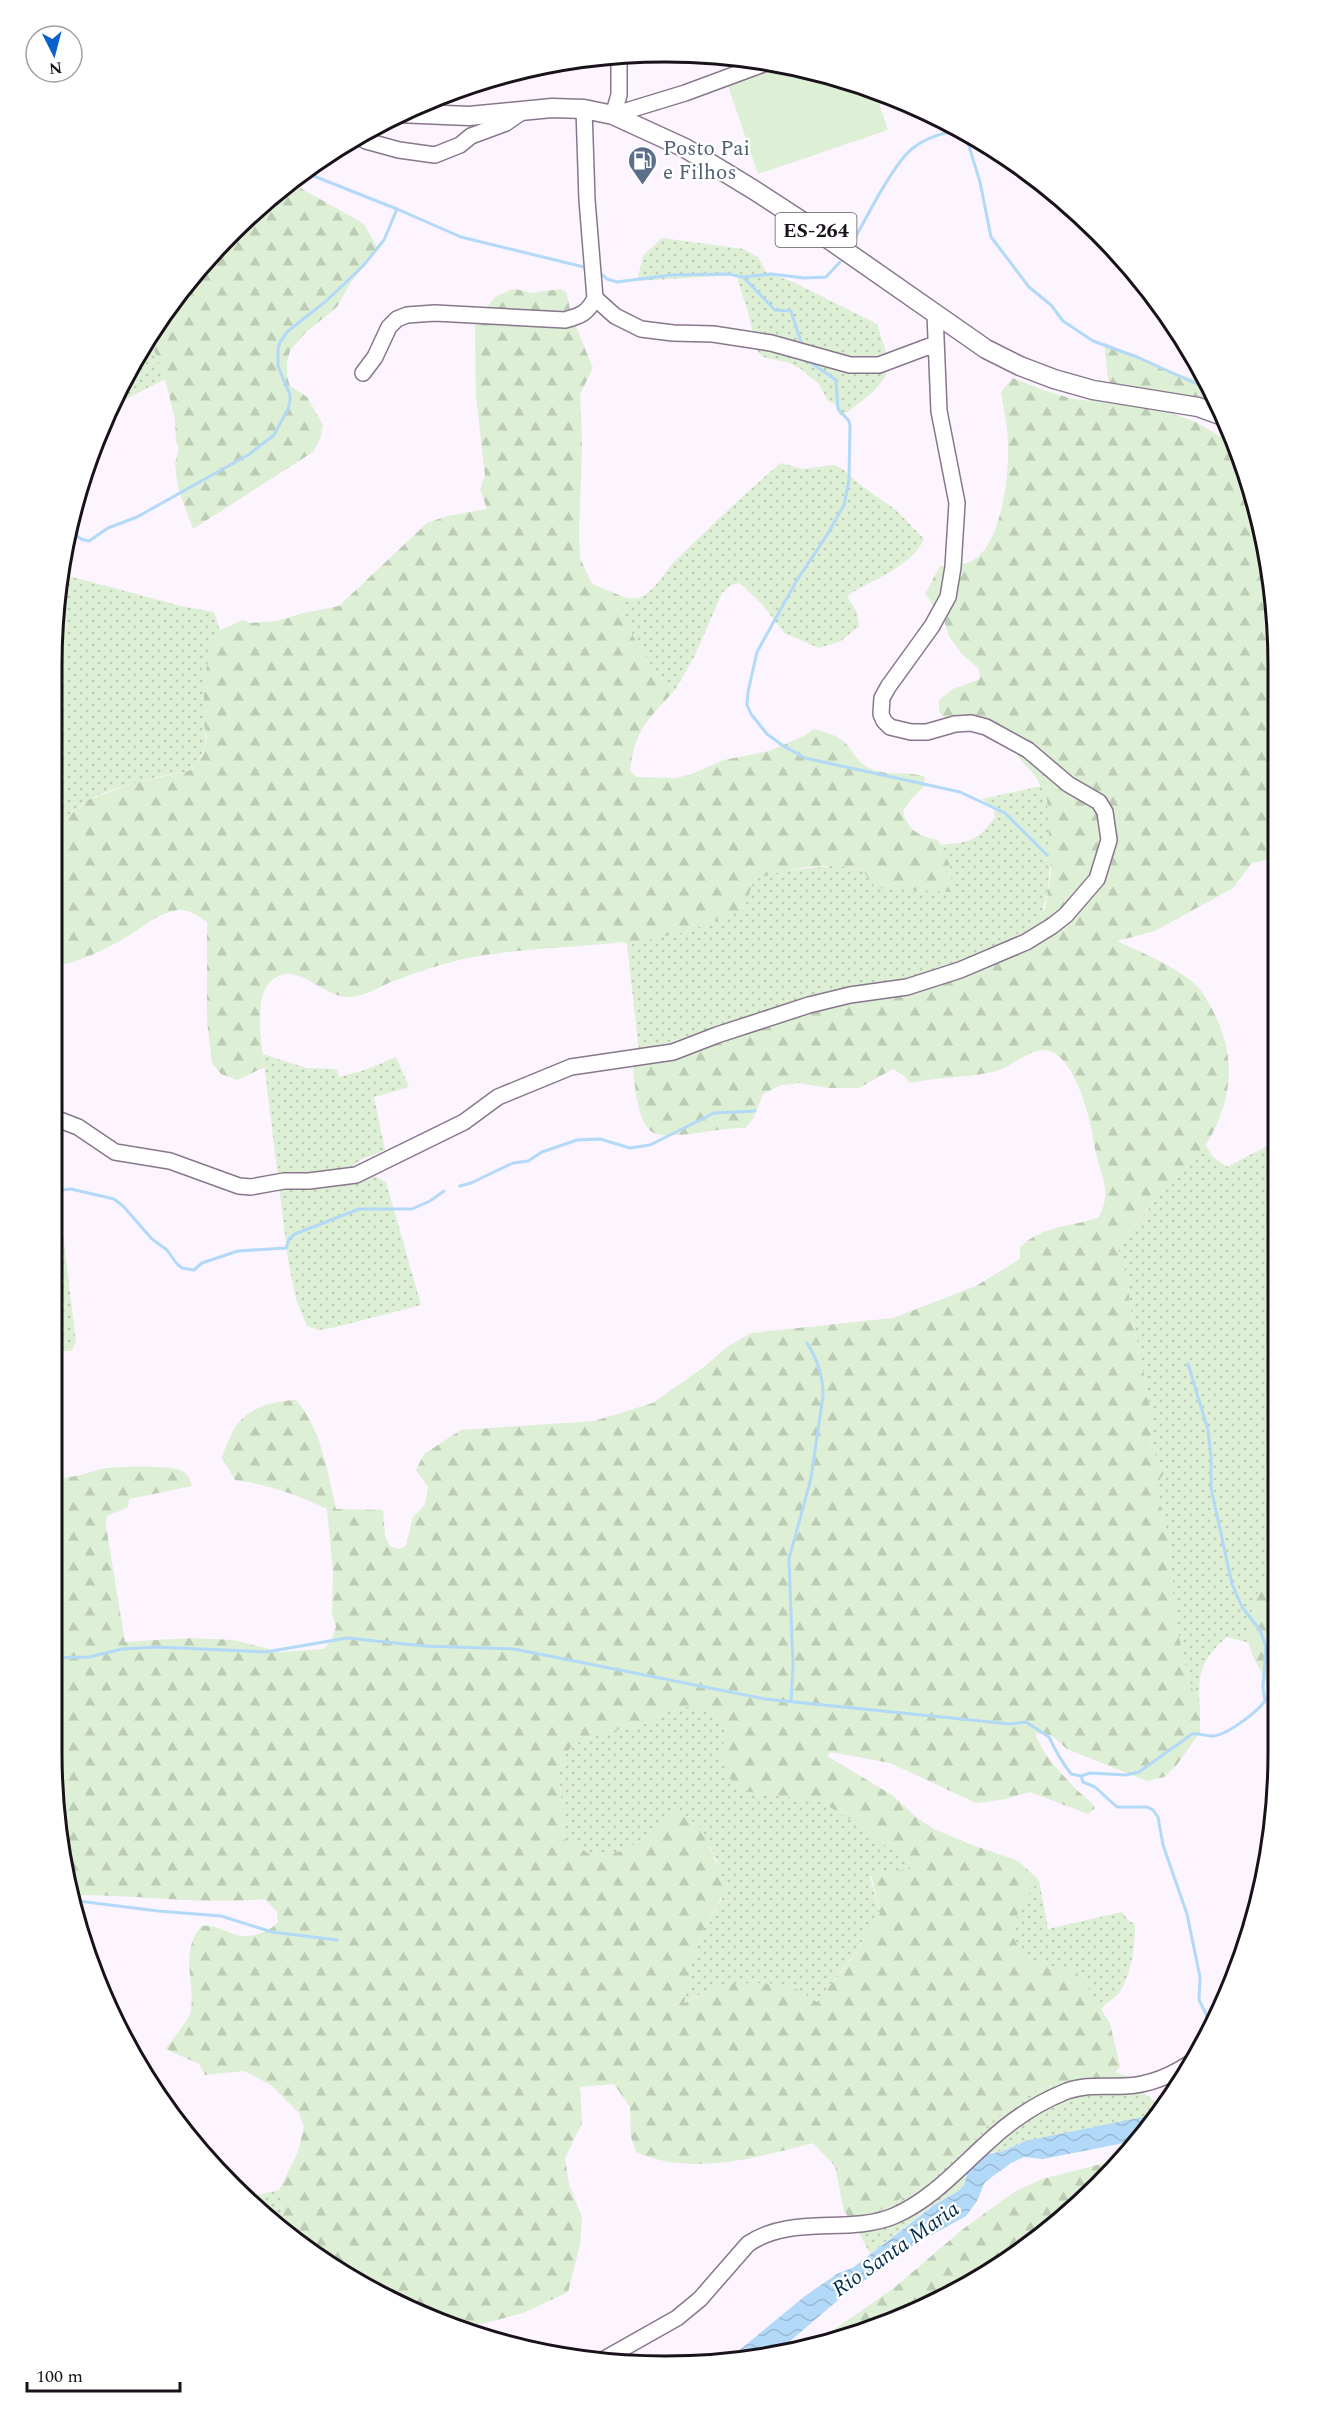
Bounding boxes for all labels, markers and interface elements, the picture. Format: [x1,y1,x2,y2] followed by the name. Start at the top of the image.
[24,24,84,84] north arrow
[48,55,63,81] text: N
[663,133,750,189] place label: Posto Pai e Filhos
[626,144,658,186] fuel station icon: Posto Pai e Filhos
[776,213,856,247] road number: ES-264
[825,2193,966,2305] water label: Rio Santa Maria
[27,2355,180,2393] scale bar
[36,2363,83,2390] text: 100 m

